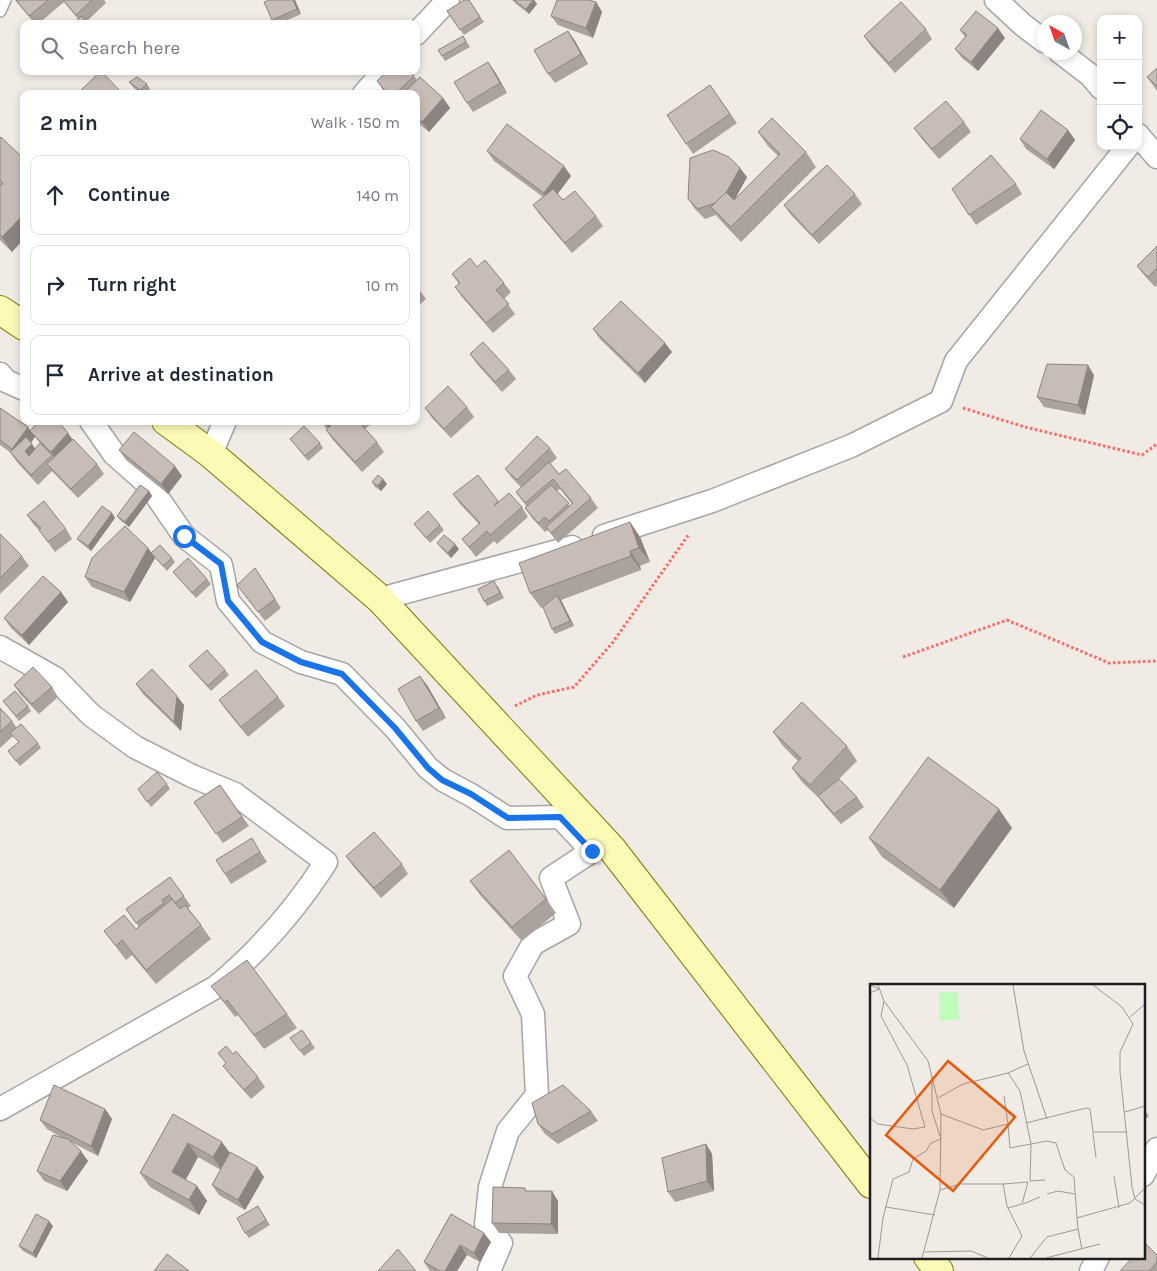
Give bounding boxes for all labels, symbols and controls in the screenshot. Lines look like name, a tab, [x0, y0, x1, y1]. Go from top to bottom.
north arrow	[1037, 15, 1082, 60]
map controls	[1097, 15, 1142, 150]
button: +	[1097, 15, 1142, 60]
search box	[20, 20, 420, 75]
icon: search	[38, 34, 66, 62]
text: Search here	[78, 37, 180, 59]
button: −	[1097, 60, 1142, 105]
button: locate	[1097, 105, 1142, 150]
text: 2 min	[40, 111, 98, 135]
text: Walk · 150 m	[311, 113, 400, 132]
icon: ahead	[41, 181, 69, 209]
text: Continue	[88, 184, 170, 206]
text: 140 m	[357, 186, 399, 205]
icon: right	[41, 271, 69, 299]
text: Turn right	[88, 274, 177, 296]
text: 10 m	[365, 276, 399, 295]
icon: arrive	[41, 361, 69, 389]
text: Arrive at destination	[88, 364, 274, 386]
route start	[173, 525, 196, 548]
route end	[581, 840, 604, 863]
inset map	[870, 984, 1144, 1258]

